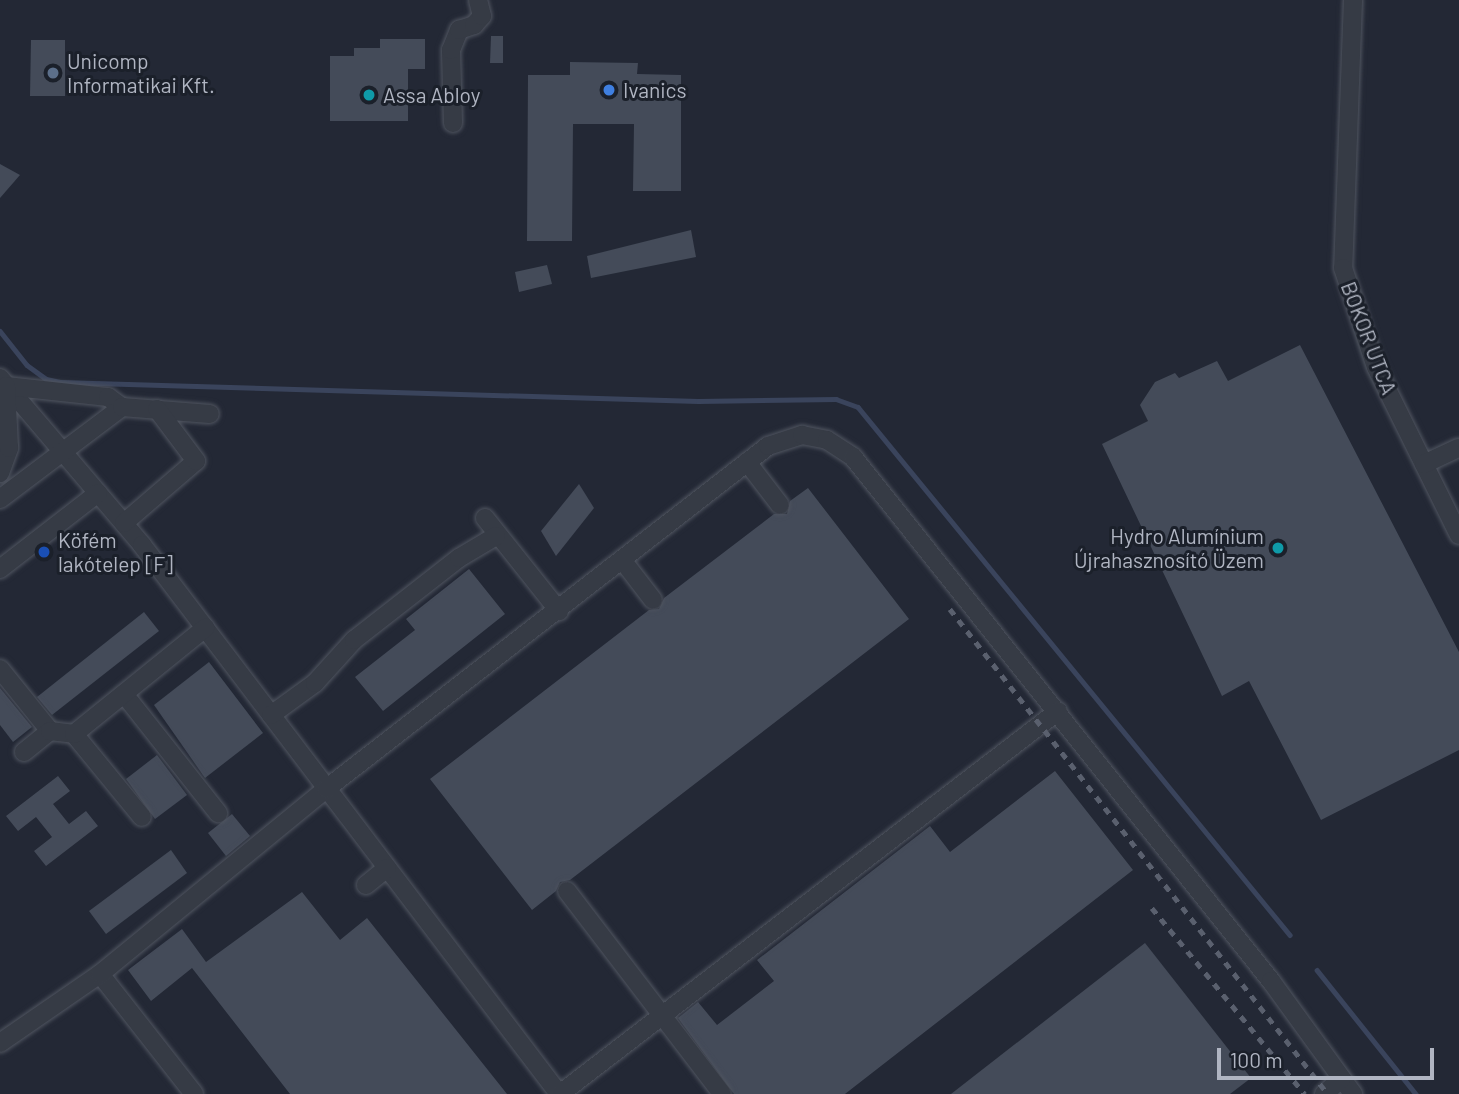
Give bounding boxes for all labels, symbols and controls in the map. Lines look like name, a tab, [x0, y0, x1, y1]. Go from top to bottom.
place label: Unicomp Informatikai Kft.	[67, 48, 215, 98]
marker: Unicomp Informatikai Kft.	[45, 65, 61, 81]
place label: Ivanics	[623, 77, 687, 103]
place label: Assa Abloy	[383, 82, 480, 108]
marker: Ivanics	[601, 82, 617, 98]
marker: Assa Abloy	[361, 87, 377, 103]
street label: BOKOR UTCA	[1336, 278, 1402, 398]
place label: Hydro Alumínium Újrahasznosító Üzem	[1074, 523, 1264, 573]
place label: Köfém lakótelep [F]	[58, 527, 173, 577]
marker: Hydro Alumínium Újrahasznosító Üzem	[1270, 540, 1286, 556]
marker: Köfém lakótelep [F]	[36, 544, 52, 560]
scale bar	[1221, 1034, 1438, 1078]
text: 100 m	[1230, 1047, 1283, 1072]

